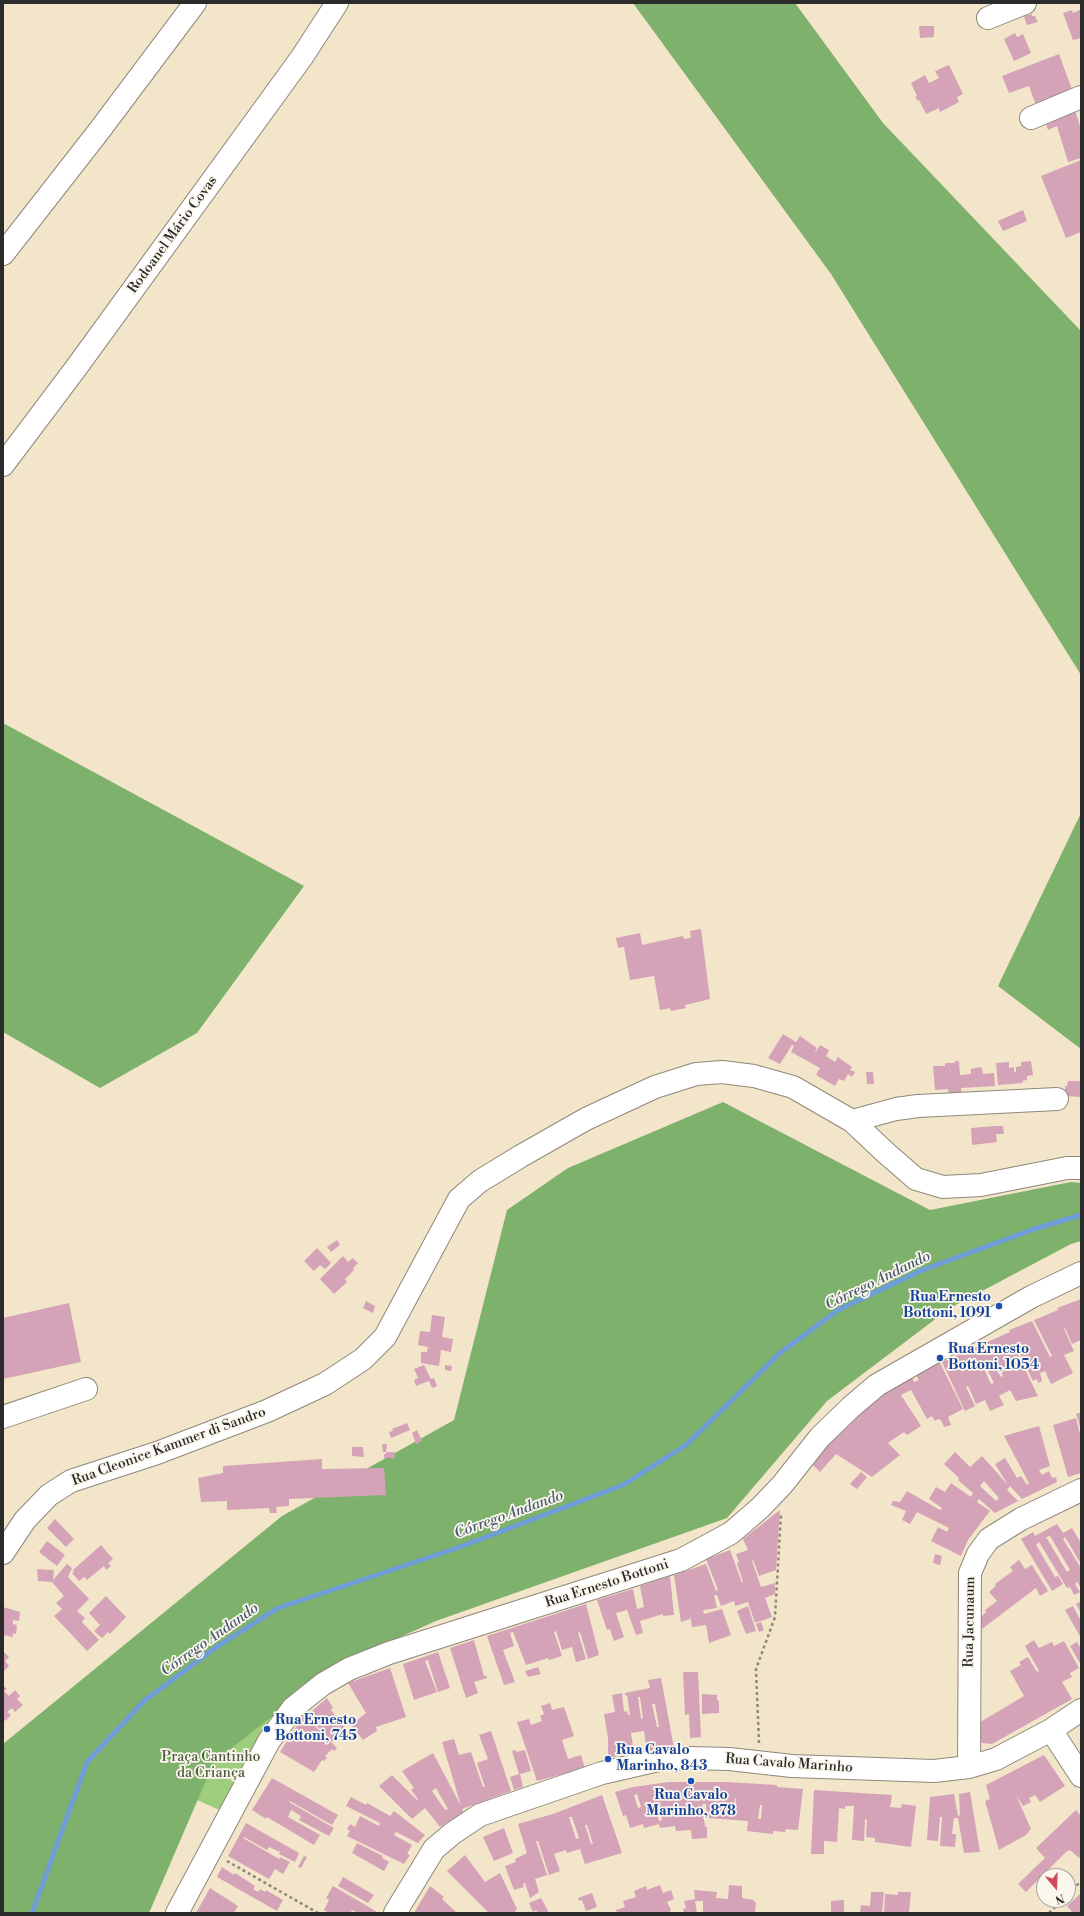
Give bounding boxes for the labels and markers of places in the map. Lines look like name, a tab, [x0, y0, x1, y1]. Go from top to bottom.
place label: Rua Ernesto Bottoni, 1091	[903, 1290, 991, 1322]
marker: Rua Ernesto Bottoni, 1091	[994, 1301, 1004, 1311]
place label: Rua Ernesto Bottoni, 1054	[948, 1342, 1039, 1374]
marker: Rua Ernesto Bottoni, 1054	[935, 1353, 945, 1363]
place label: Rua Ernesto Bottoni, 745	[275, 1713, 357, 1746]
marker: Rua Ernesto Bottoni, 745	[262, 1724, 272, 1734]
place label: Rua Cavalo Marinho, 843	[616, 1743, 707, 1776]
marker: Rua Cavalo Marinho, 843	[603, 1754, 613, 1764]
marker: Rua Cavalo Marinho, 878	[686, 1776, 696, 1786]
place label: Rua Cavalo Marinho, 878	[646, 1788, 736, 1820]

